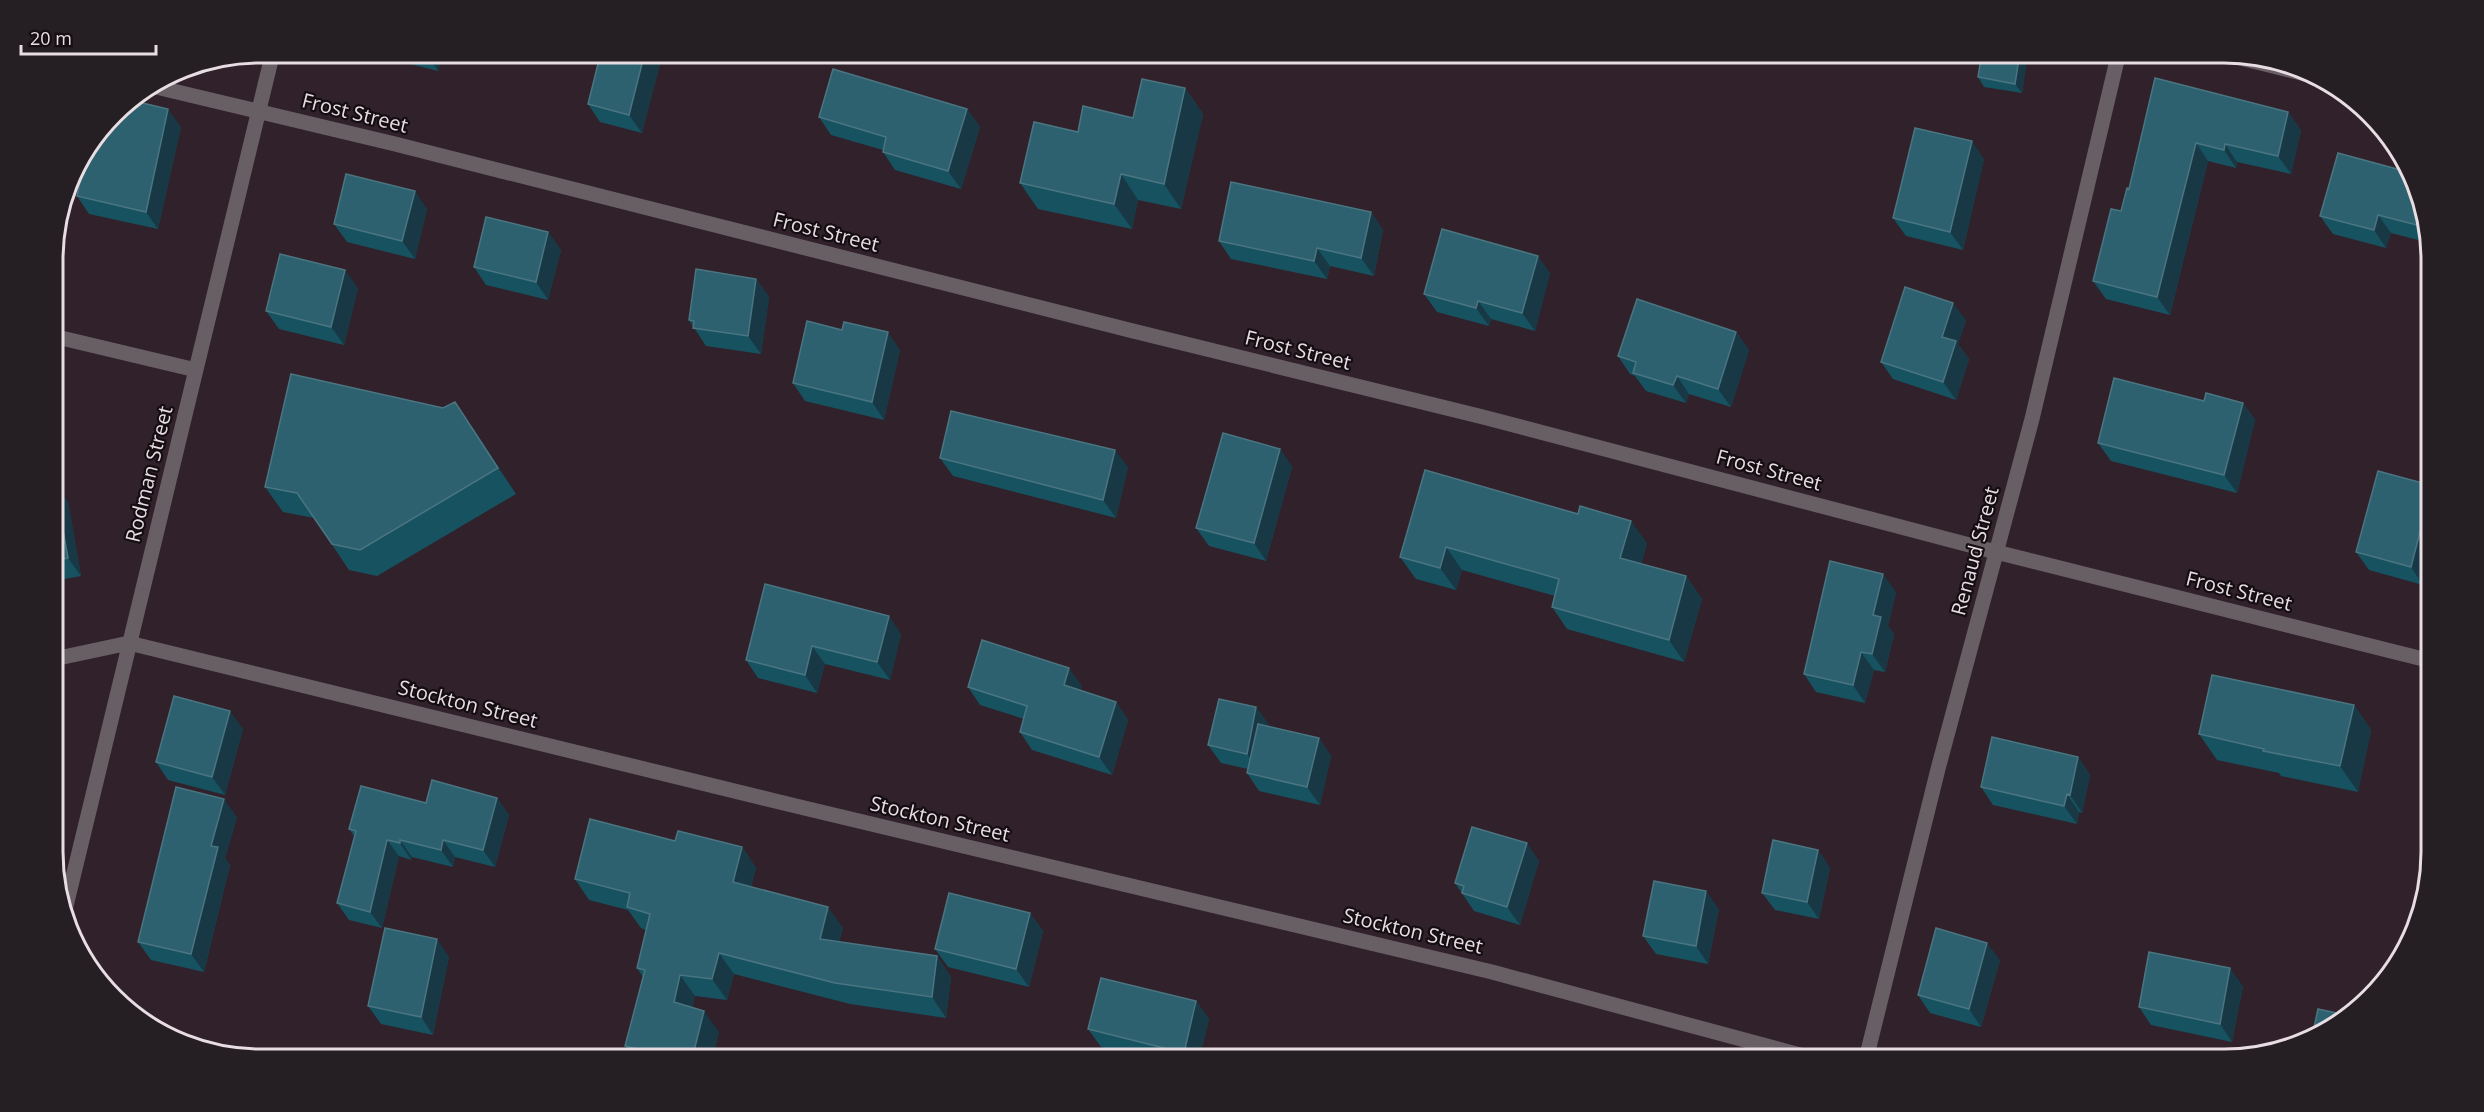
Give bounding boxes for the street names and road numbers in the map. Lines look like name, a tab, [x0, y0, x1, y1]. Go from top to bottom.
street label: Frost Street	[299, 86, 411, 139]
street label: Frost Street	[770, 205, 882, 258]
street label: Frost Street	[1242, 323, 1354, 376]
street label: Rodman Street	[119, 403, 178, 545]
street label: Frost Street	[1713, 442, 1825, 497]
street label: Renaud Street	[1944, 483, 2005, 618]
street label: Frost Street	[2183, 564, 2295, 617]
street label: Stockton Street	[396, 673, 541, 734]
street label: Stockton Street	[868, 789, 1013, 848]
street label: Stockton Street	[1341, 901, 1486, 960]

